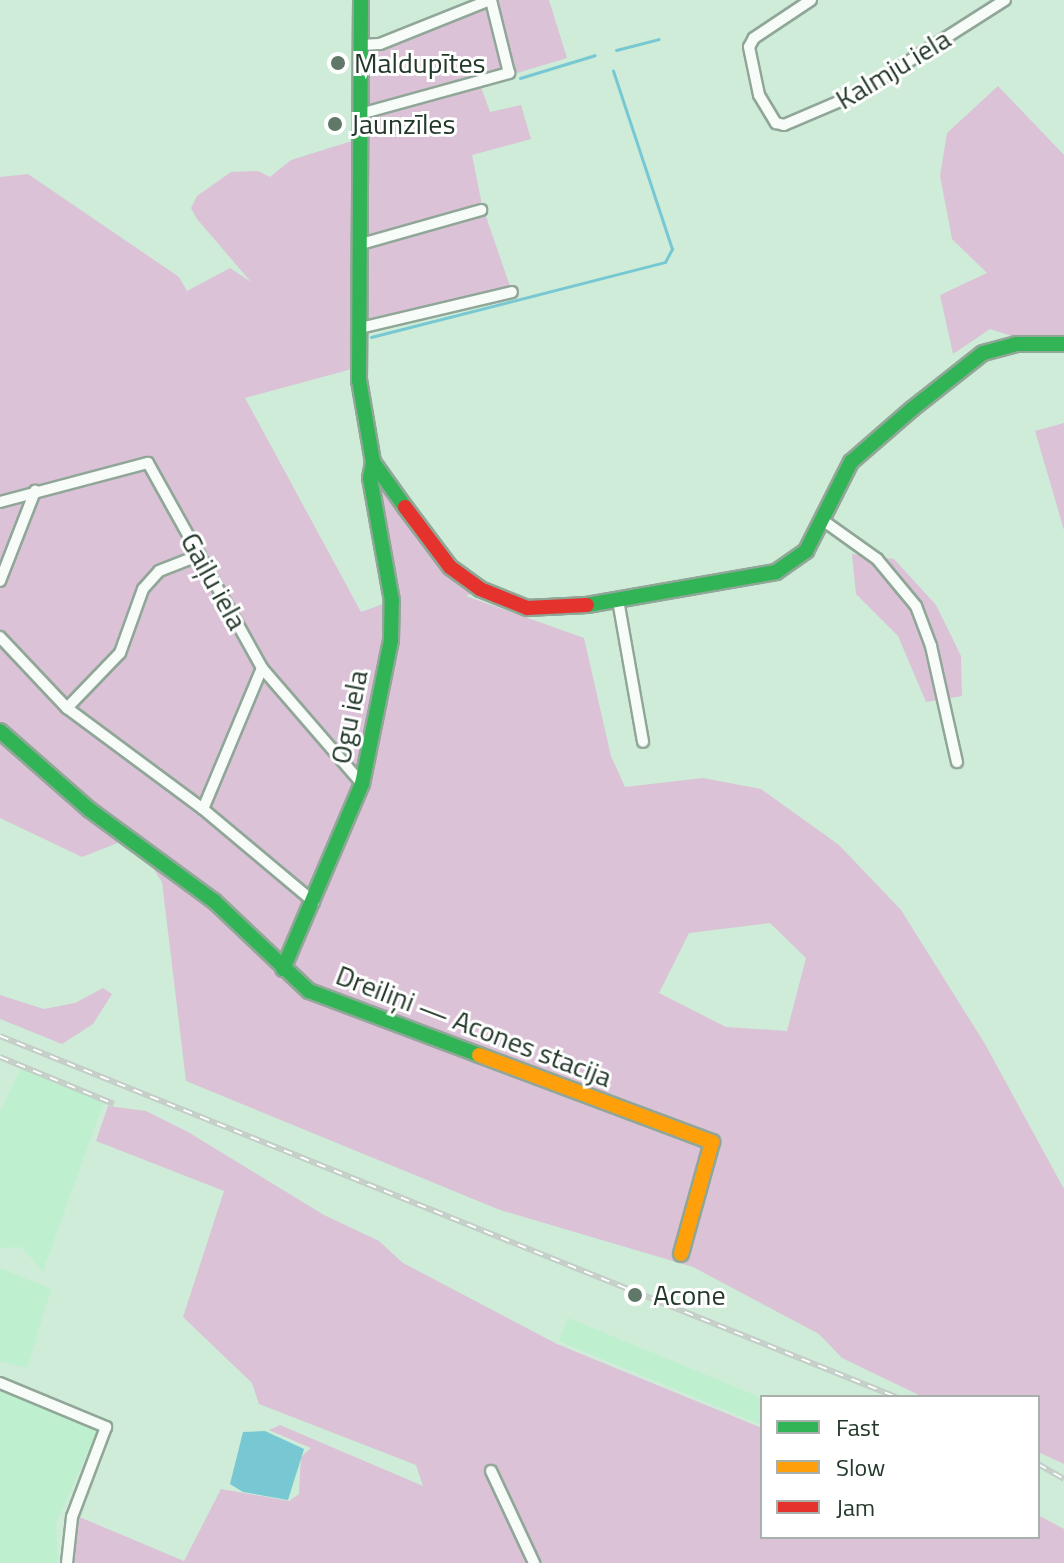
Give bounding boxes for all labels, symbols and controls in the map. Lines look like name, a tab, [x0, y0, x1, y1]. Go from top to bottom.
street label: Kalmju iela	[830, 22, 956, 116]
place label: Maldupītes	[354, 46, 486, 80]
marker: Maldupītes	[329, 54, 347, 72]
place label: Jaunzīles	[351, 107, 456, 141]
marker: Jaunzīles	[326, 115, 344, 133]
street label: Gaiļu iela	[174, 527, 254, 635]
street label: Ogu iela	[323, 667, 375, 767]
street label: Dreiliņi — Acones stacija	[331, 958, 617, 1094]
place label: Acone	[653, 1278, 726, 1312]
marker: Acone	[624, 1284, 646, 1306]
legend	[760, 1395, 1040, 1539]
text: Fast	[836, 1409, 879, 1445]
text: Slow	[836, 1449, 885, 1485]
text: Jam	[836, 1489, 875, 1525]

